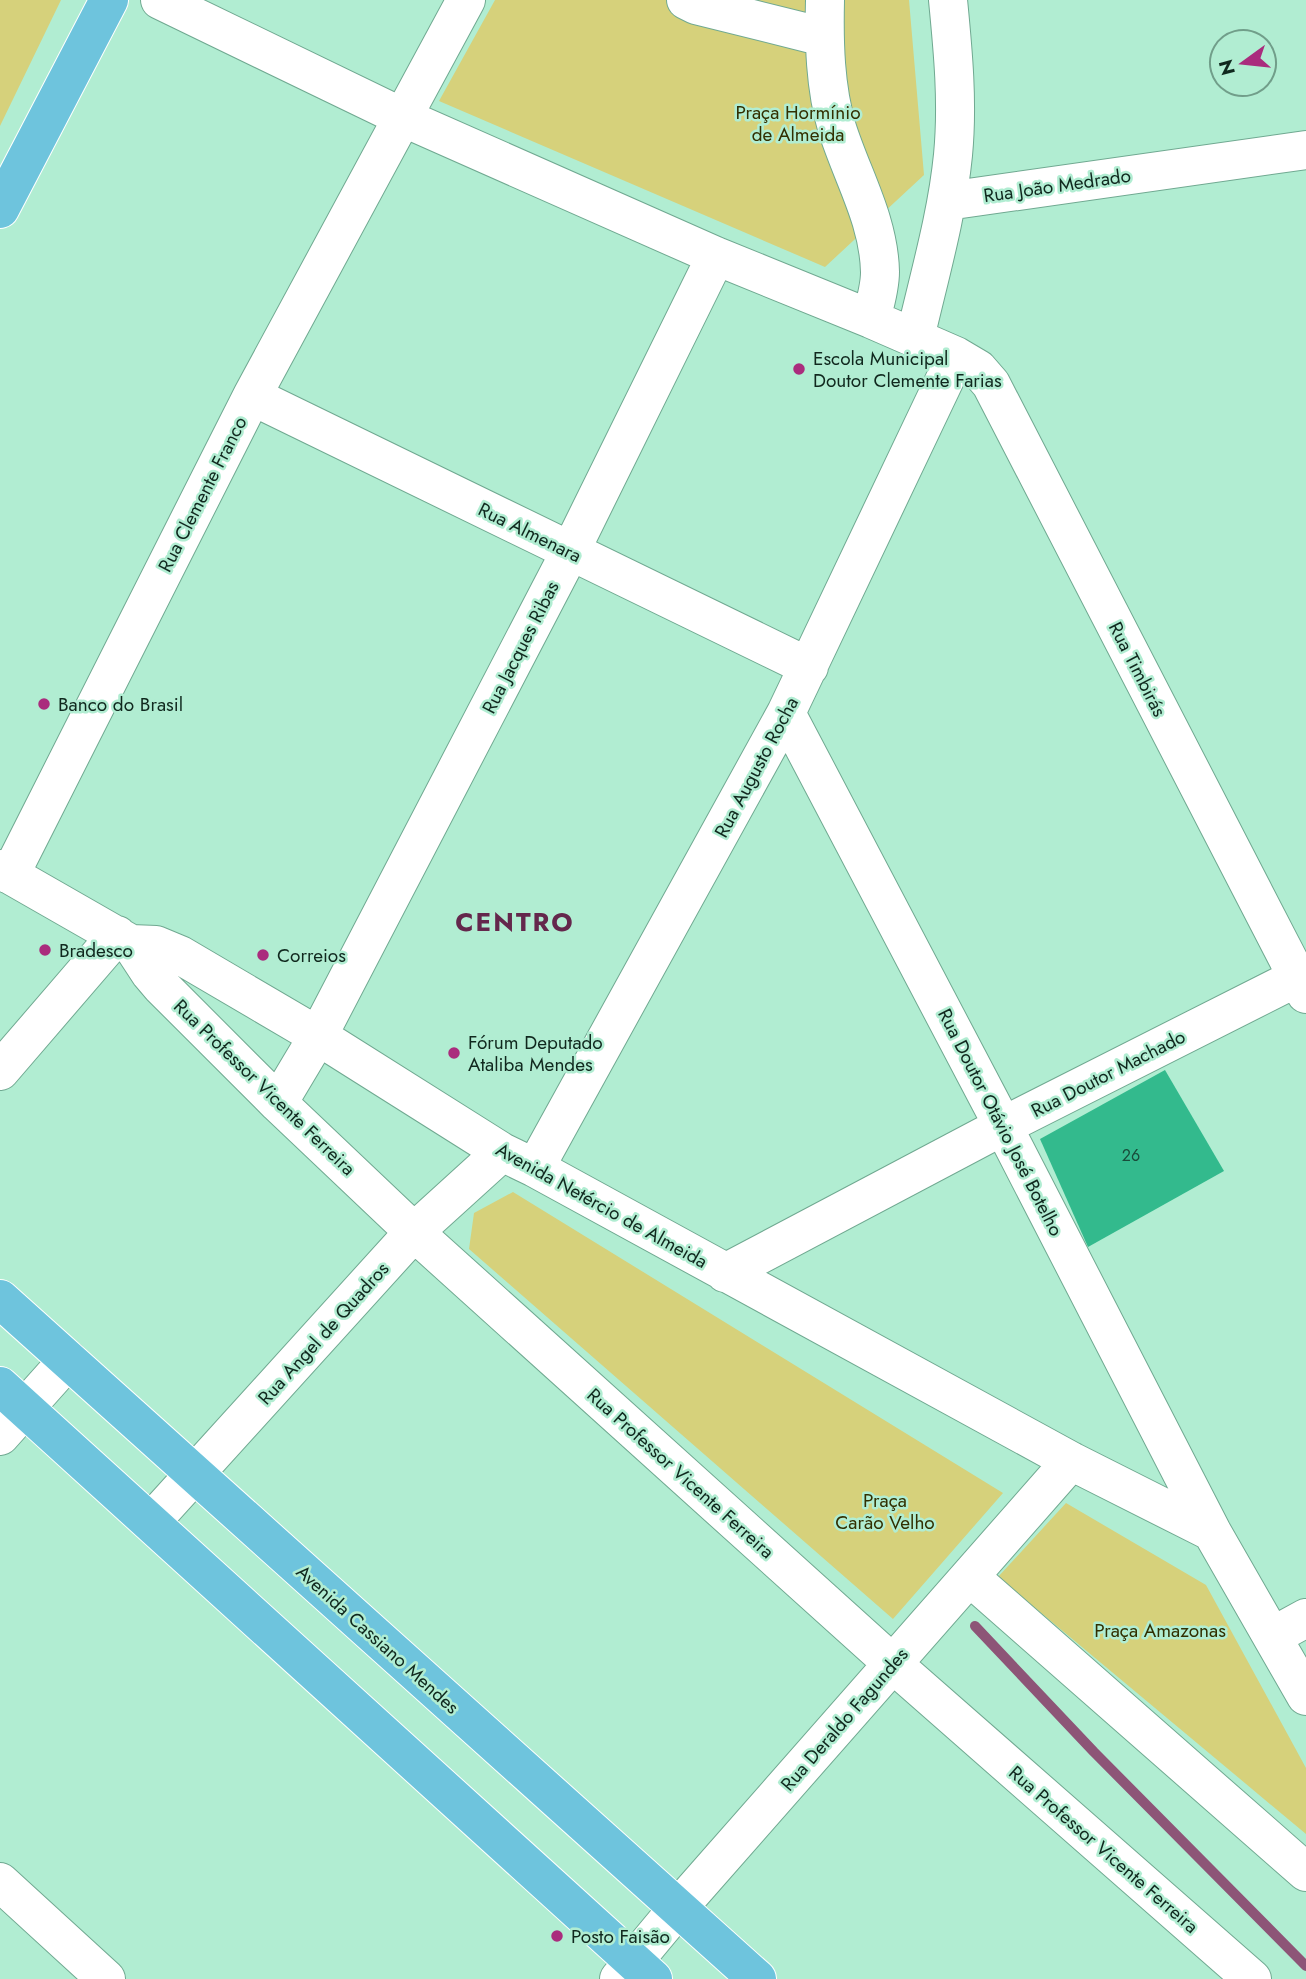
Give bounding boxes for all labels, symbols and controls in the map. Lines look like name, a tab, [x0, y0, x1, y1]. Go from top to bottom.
north arrow	[1208, 28, 1278, 98]
text: N	[1212, 56, 1242, 78]
park label: Praça Hormínio de Almeida	[735, 99, 861, 148]
street label: Rua João Medrado	[982, 162, 1132, 209]
place label: Escola Municipal Doutor Clemente Farias	[813, 345, 1002, 394]
marker: Escola Municipal Doutor Clemente Farias	[791, 361, 807, 377]
street label: Rua Clemente Franco	[151, 412, 253, 577]
street label: Rua Almenara	[474, 496, 586, 569]
street label: Rua Jacques Ribas	[475, 576, 566, 718]
street label: Rua Timbirás	[1102, 617, 1173, 722]
place label: Banco do Brasil	[58, 691, 183, 718]
street label: Rua Augusto Rocha	[708, 692, 805, 842]
marker: Banco do Brasil	[36, 696, 52, 712]
district label: CENTRO	[455, 903, 575, 941]
place label: Bradesco	[59, 937, 133, 964]
marker: Bradesco	[37, 942, 53, 958]
place label: Correios	[277, 942, 346, 969]
marker: Correios	[255, 947, 271, 963]
street label: Rua Professor Vicente Ferreira	[168, 993, 362, 1182]
street label: Rua Doutor Otávio José Botelho	[931, 1004, 1070, 1241]
street label: Rua Doutor Machado	[1026, 1023, 1190, 1124]
place label: Fórum Deputado Ataliba Mendes	[468, 1029, 603, 1078]
marker: Fórum Deputado Ataliba Mendes	[446, 1045, 462, 1061]
street label: Avenida Netércio de Almeida	[491, 1136, 712, 1275]
house number: 26	[1122, 1144, 1140, 1167]
street label: Rua Angel de Quadros	[252, 1256, 395, 1411]
street label: Rua Professor Vicente Ferreira	[581, 1382, 780, 1565]
park label: Praça Carão Velho	[835, 1487, 935, 1536]
street label: Avenida Cassiano Mendes	[290, 1559, 465, 1720]
park label: Praça Amazonas	[1094, 1617, 1226, 1644]
street label: Rua Deraldo Fagundes	[774, 1641, 915, 1797]
street label: Rua Professor Vicente Ferreira	[1003, 1759, 1204, 1939]
place label: Posto Faisão	[571, 1923, 670, 1950]
marker: Posto Faisão	[549, 1928, 565, 1944]

